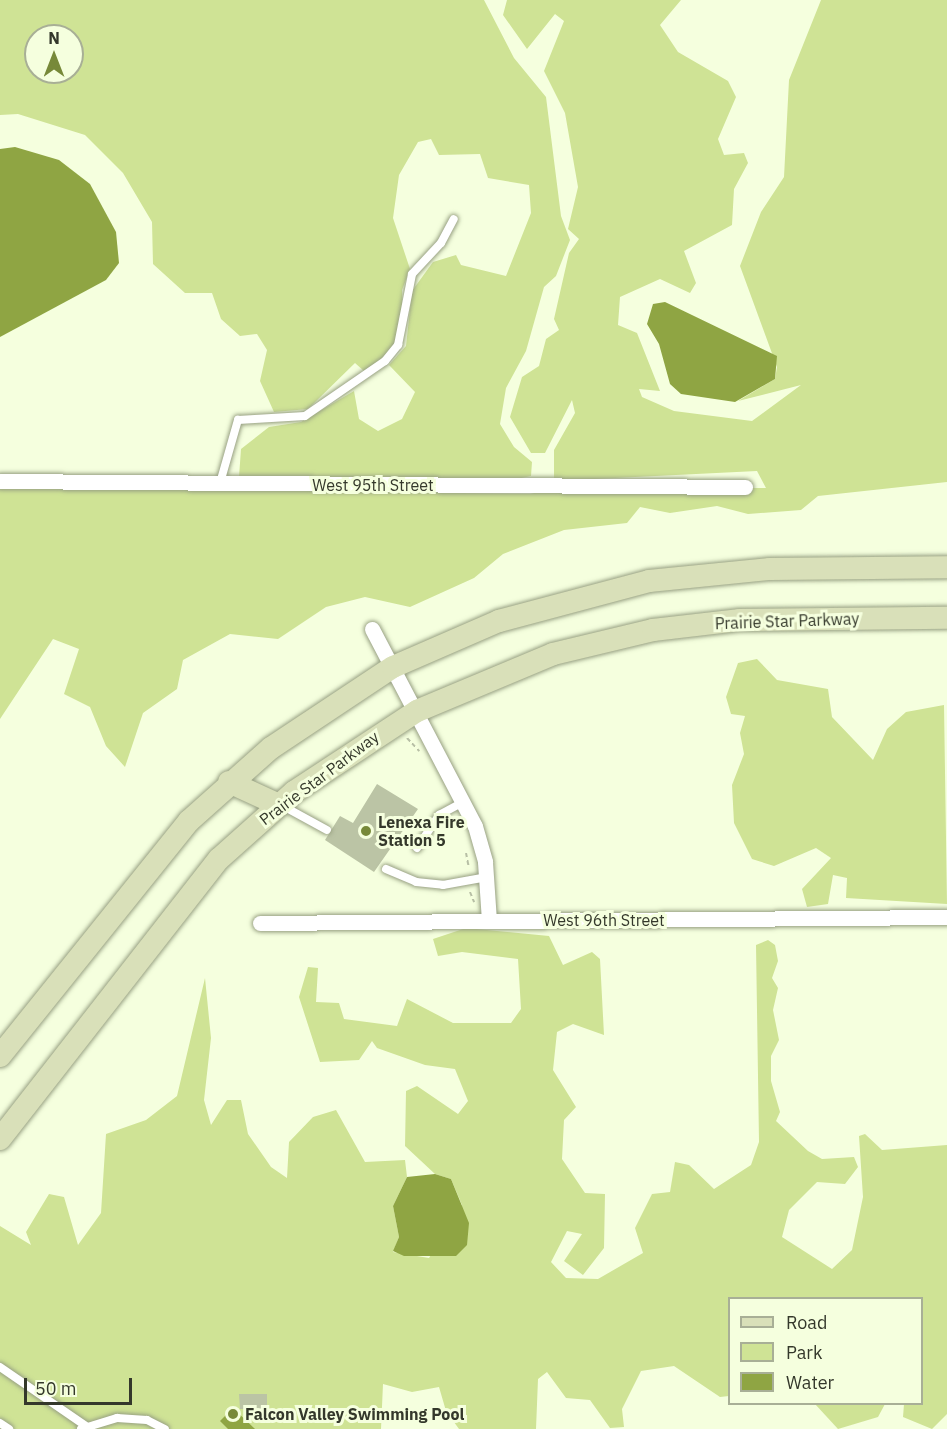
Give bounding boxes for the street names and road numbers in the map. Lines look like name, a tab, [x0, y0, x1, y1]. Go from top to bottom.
street label: West 95th Street	[312, 475, 434, 495]
street label: Prairie Star Parkway	[715, 609, 859, 633]
street label: Prairie Star Parkway	[256, 727, 382, 829]
street label: West 96th Street	[543, 910, 665, 930]

